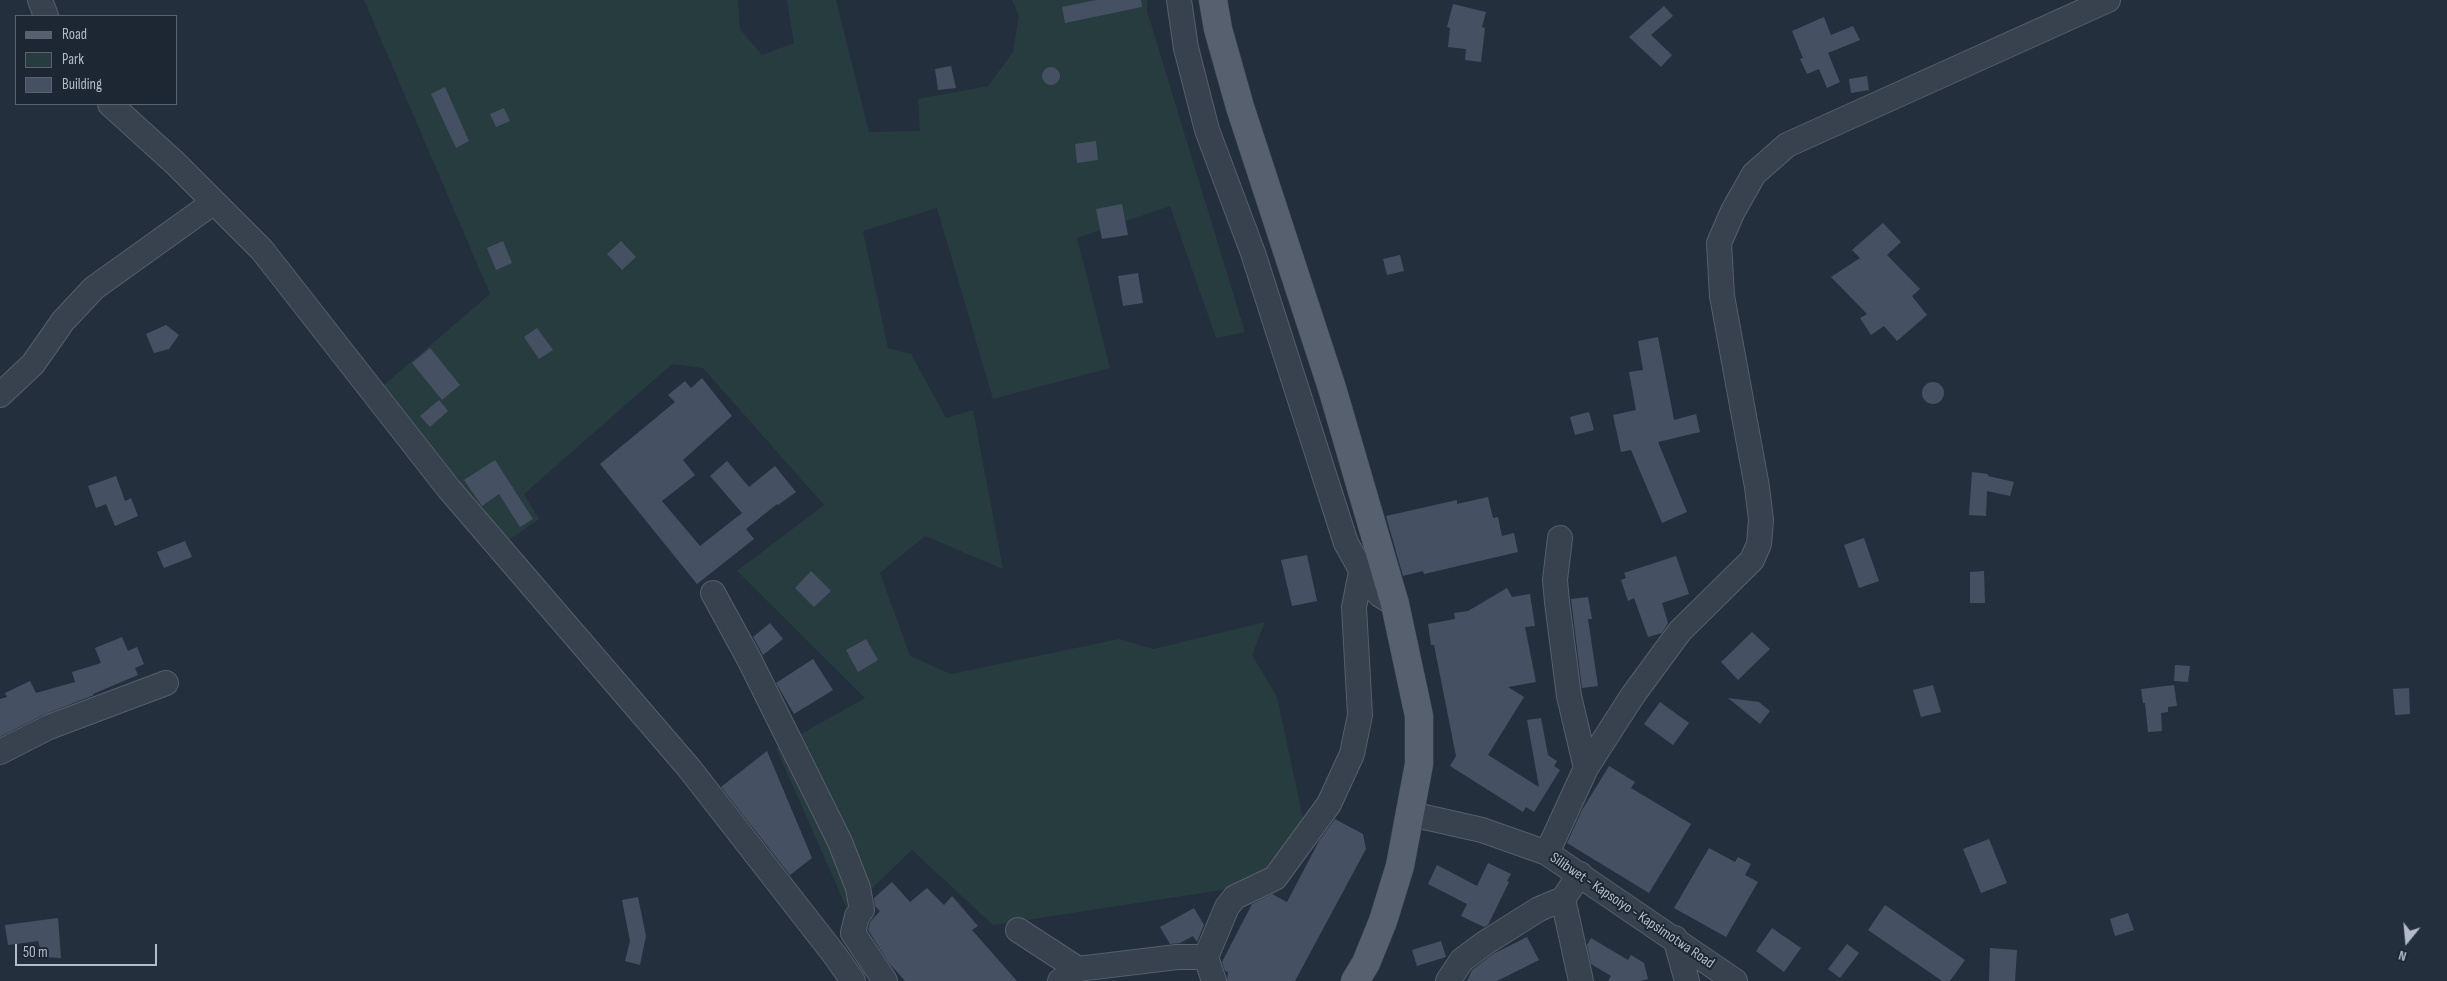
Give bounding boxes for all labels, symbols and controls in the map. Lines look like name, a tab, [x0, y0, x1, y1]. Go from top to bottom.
legend	[15, 15, 178, 105]
text: Road	[62, 25, 87, 44]
text: Park	[62, 50, 84, 69]
text: Building	[62, 75, 102, 94]
street label: Silibwet - Kapsoiyo - Kapsimotwa Road	[1546, 849, 1718, 973]
north arrow	[2382, 916, 2432, 966]
scale bar	[18, 934, 160, 966]
text: 50 m	[23, 943, 48, 962]
text: N	[2396, 947, 2409, 965]

